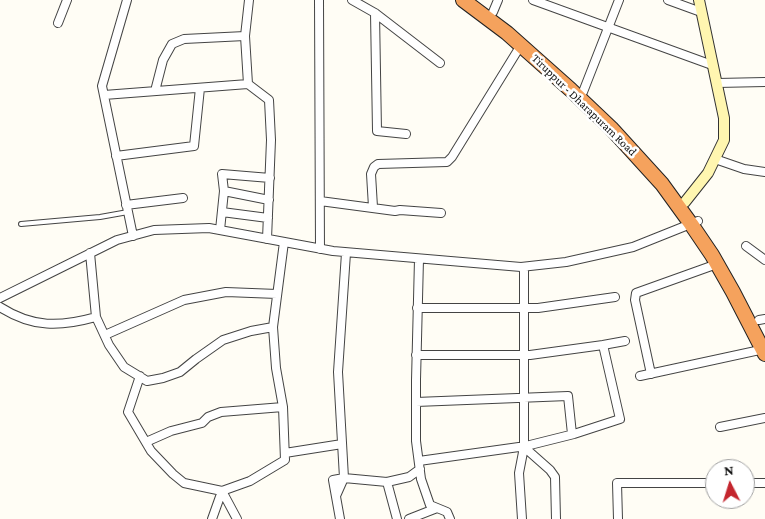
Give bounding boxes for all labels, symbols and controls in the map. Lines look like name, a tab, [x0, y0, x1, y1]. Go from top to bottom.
street label: Tiruppur - Dharapuram Road	[528, 51, 640, 159]
north arrow	[705, 459, 755, 509]
text: N	[723, 462, 734, 478]

